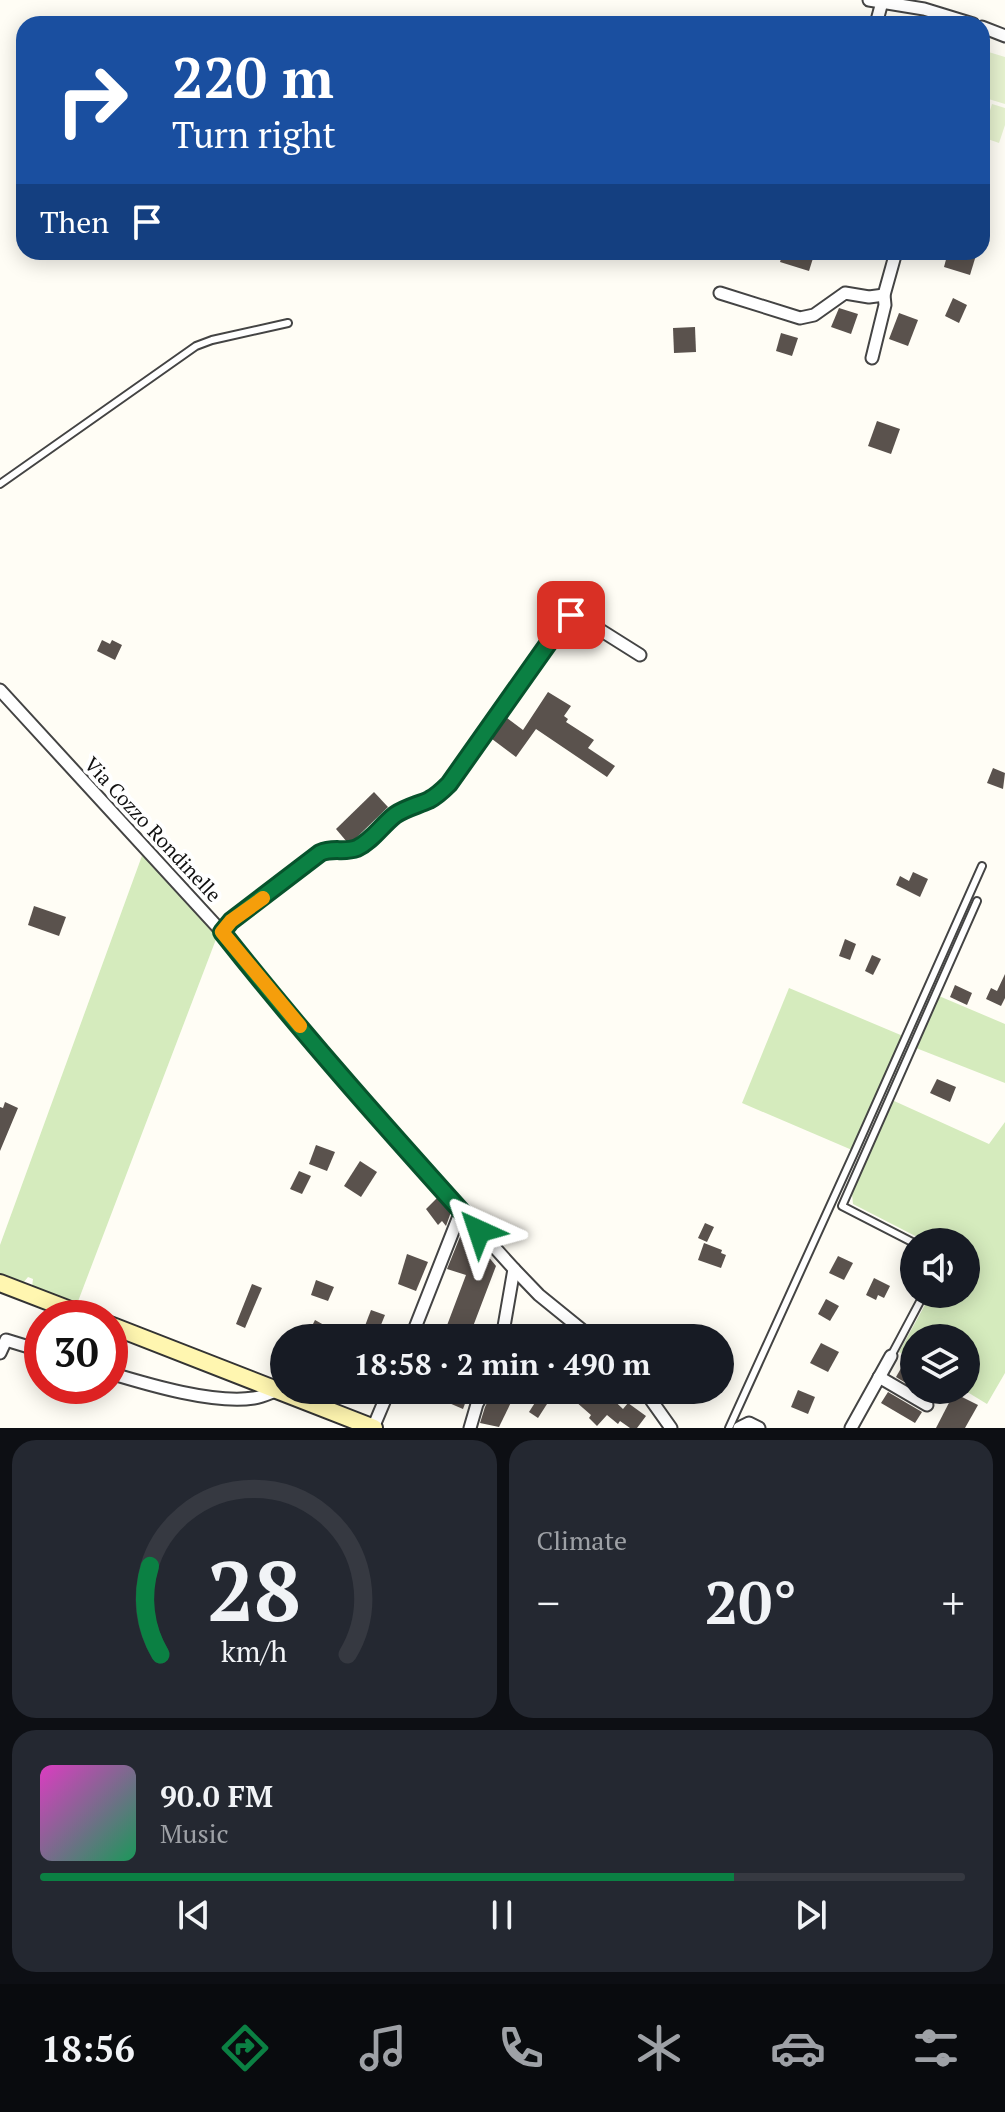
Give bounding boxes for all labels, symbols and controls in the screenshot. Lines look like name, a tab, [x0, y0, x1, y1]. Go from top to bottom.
text: 220 m	[172, 40, 334, 114]
icon: right	[40, 48, 144, 152]
text: Turn right	[172, 111, 336, 158]
icon: arrive	[125, 200, 169, 244]
text: Then	[40, 202, 109, 242]
pin	[537, 581, 605, 649]
icon: arrive	[549, 593, 593, 637]
street label: Via Cozzo Rondinelle	[79, 751, 227, 907]
position arrow	[437, 1189, 521, 1273]
map controls	[900, 1228, 980, 1404]
button: sound	[900, 1228, 980, 1308]
speed limit sign: 30	[24, 1300, 128, 1404]
button: layers	[900, 1324, 980, 1404]
text: 18:58 · 2 min · 490 m	[354, 1344, 650, 1384]
text: Climate	[537, 1523, 627, 1557]
text: 28	[207, 1535, 301, 1645]
text: 20°	[704, 1562, 797, 1641]
text: −	[537, 1573, 560, 1632]
text: +	[942, 1573, 965, 1632]
text: km/h	[221, 1632, 287, 1670]
text: 90.0 FM	[160, 1776, 273, 1816]
text: Music	[160, 1816, 229, 1850]
icon: previous	[172, 1893, 216, 1937]
icon: pause	[480, 1893, 524, 1937]
icon: next	[789, 1893, 833, 1937]
icon: directions	[217, 2020, 273, 2076]
icon: music	[355, 2020, 411, 2076]
icon: phone	[493, 2020, 549, 2076]
icon: climate	[631, 2020, 687, 2076]
icon: car	[770, 2020, 826, 2076]
icon: filters	[908, 2020, 964, 2076]
text: 18:56	[41, 2025, 135, 2072]

